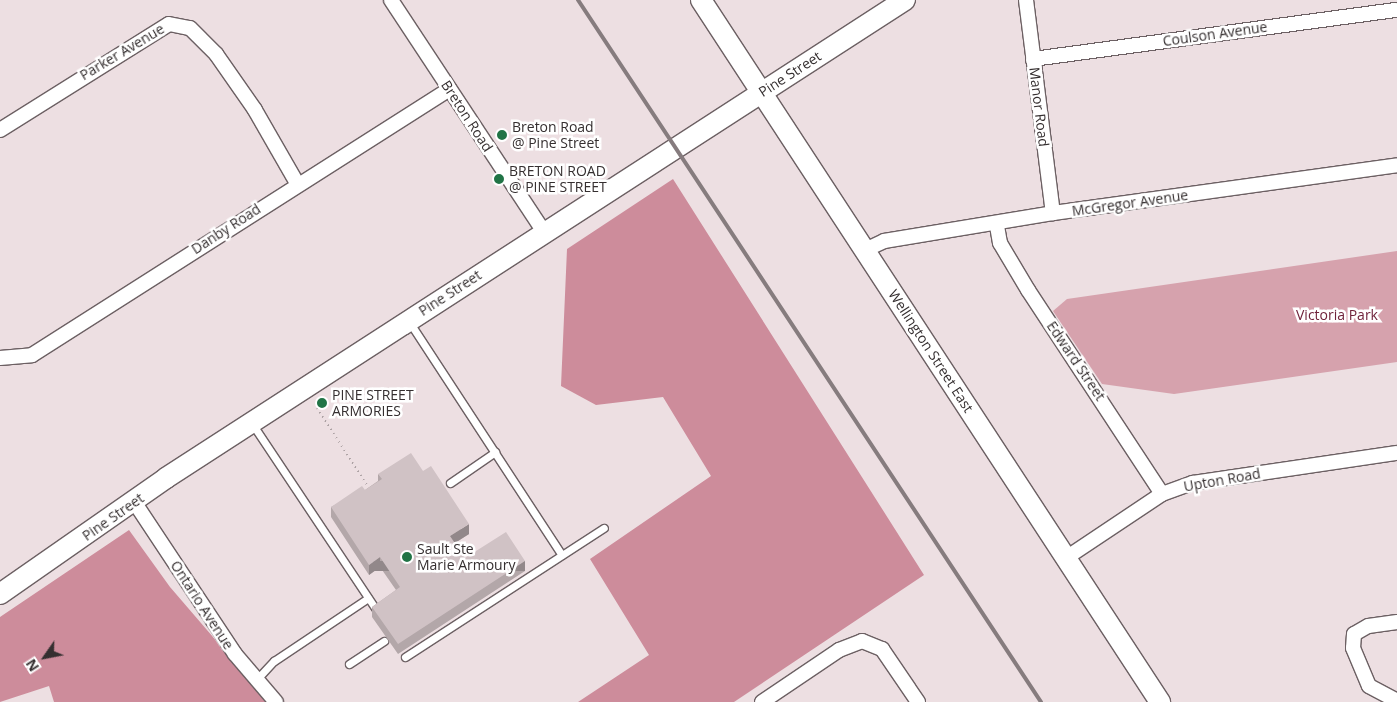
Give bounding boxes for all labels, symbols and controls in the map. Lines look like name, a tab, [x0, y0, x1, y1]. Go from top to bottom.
street label: Coulson Avenue	[1162, 18, 1268, 50]
street label: Parker Avenue	[77, 20, 167, 84]
street label: Pine Street	[756, 48, 824, 100]
street label: Manor Road	[1026, 66, 1052, 148]
street label: Breton Road	[438, 77, 496, 155]
place label: Breton Road @ Pine Street	[512, 119, 599, 152]
marker: Breton Road @ Pine Street	[496, 129, 508, 141]
place label: BRETON ROAD @ PINE STREET	[509, 163, 607, 196]
marker: BRETON ROAD @ PINE STREET	[493, 173, 505, 185]
street label: McGregor Avenue	[1071, 187, 1189, 219]
street label: Danby Road	[188, 200, 264, 258]
street label: Pine Street	[416, 267, 484, 319]
street label: Wellington Street East	[885, 286, 977, 416]
park label: Victoria Park	[1296, 307, 1378, 323]
street label: Edward Street	[1043, 318, 1109, 404]
place label: PINE STREET ARMORIES	[332, 387, 414, 420]
marker: PINE STREET ARMORIES	[316, 397, 328, 409]
street label: Upton Road	[1182, 465, 1262, 495]
street label: Pine Street	[79, 490, 147, 544]
place label: Sault Ste Marie Armoury	[417, 541, 515, 574]
marker: Sault Ste Marie Armoury	[401, 551, 413, 563]
street label: Ontario Avenue	[167, 558, 237, 652]
north arrow	[20, 632, 70, 682]
text: N	[21, 655, 43, 675]

